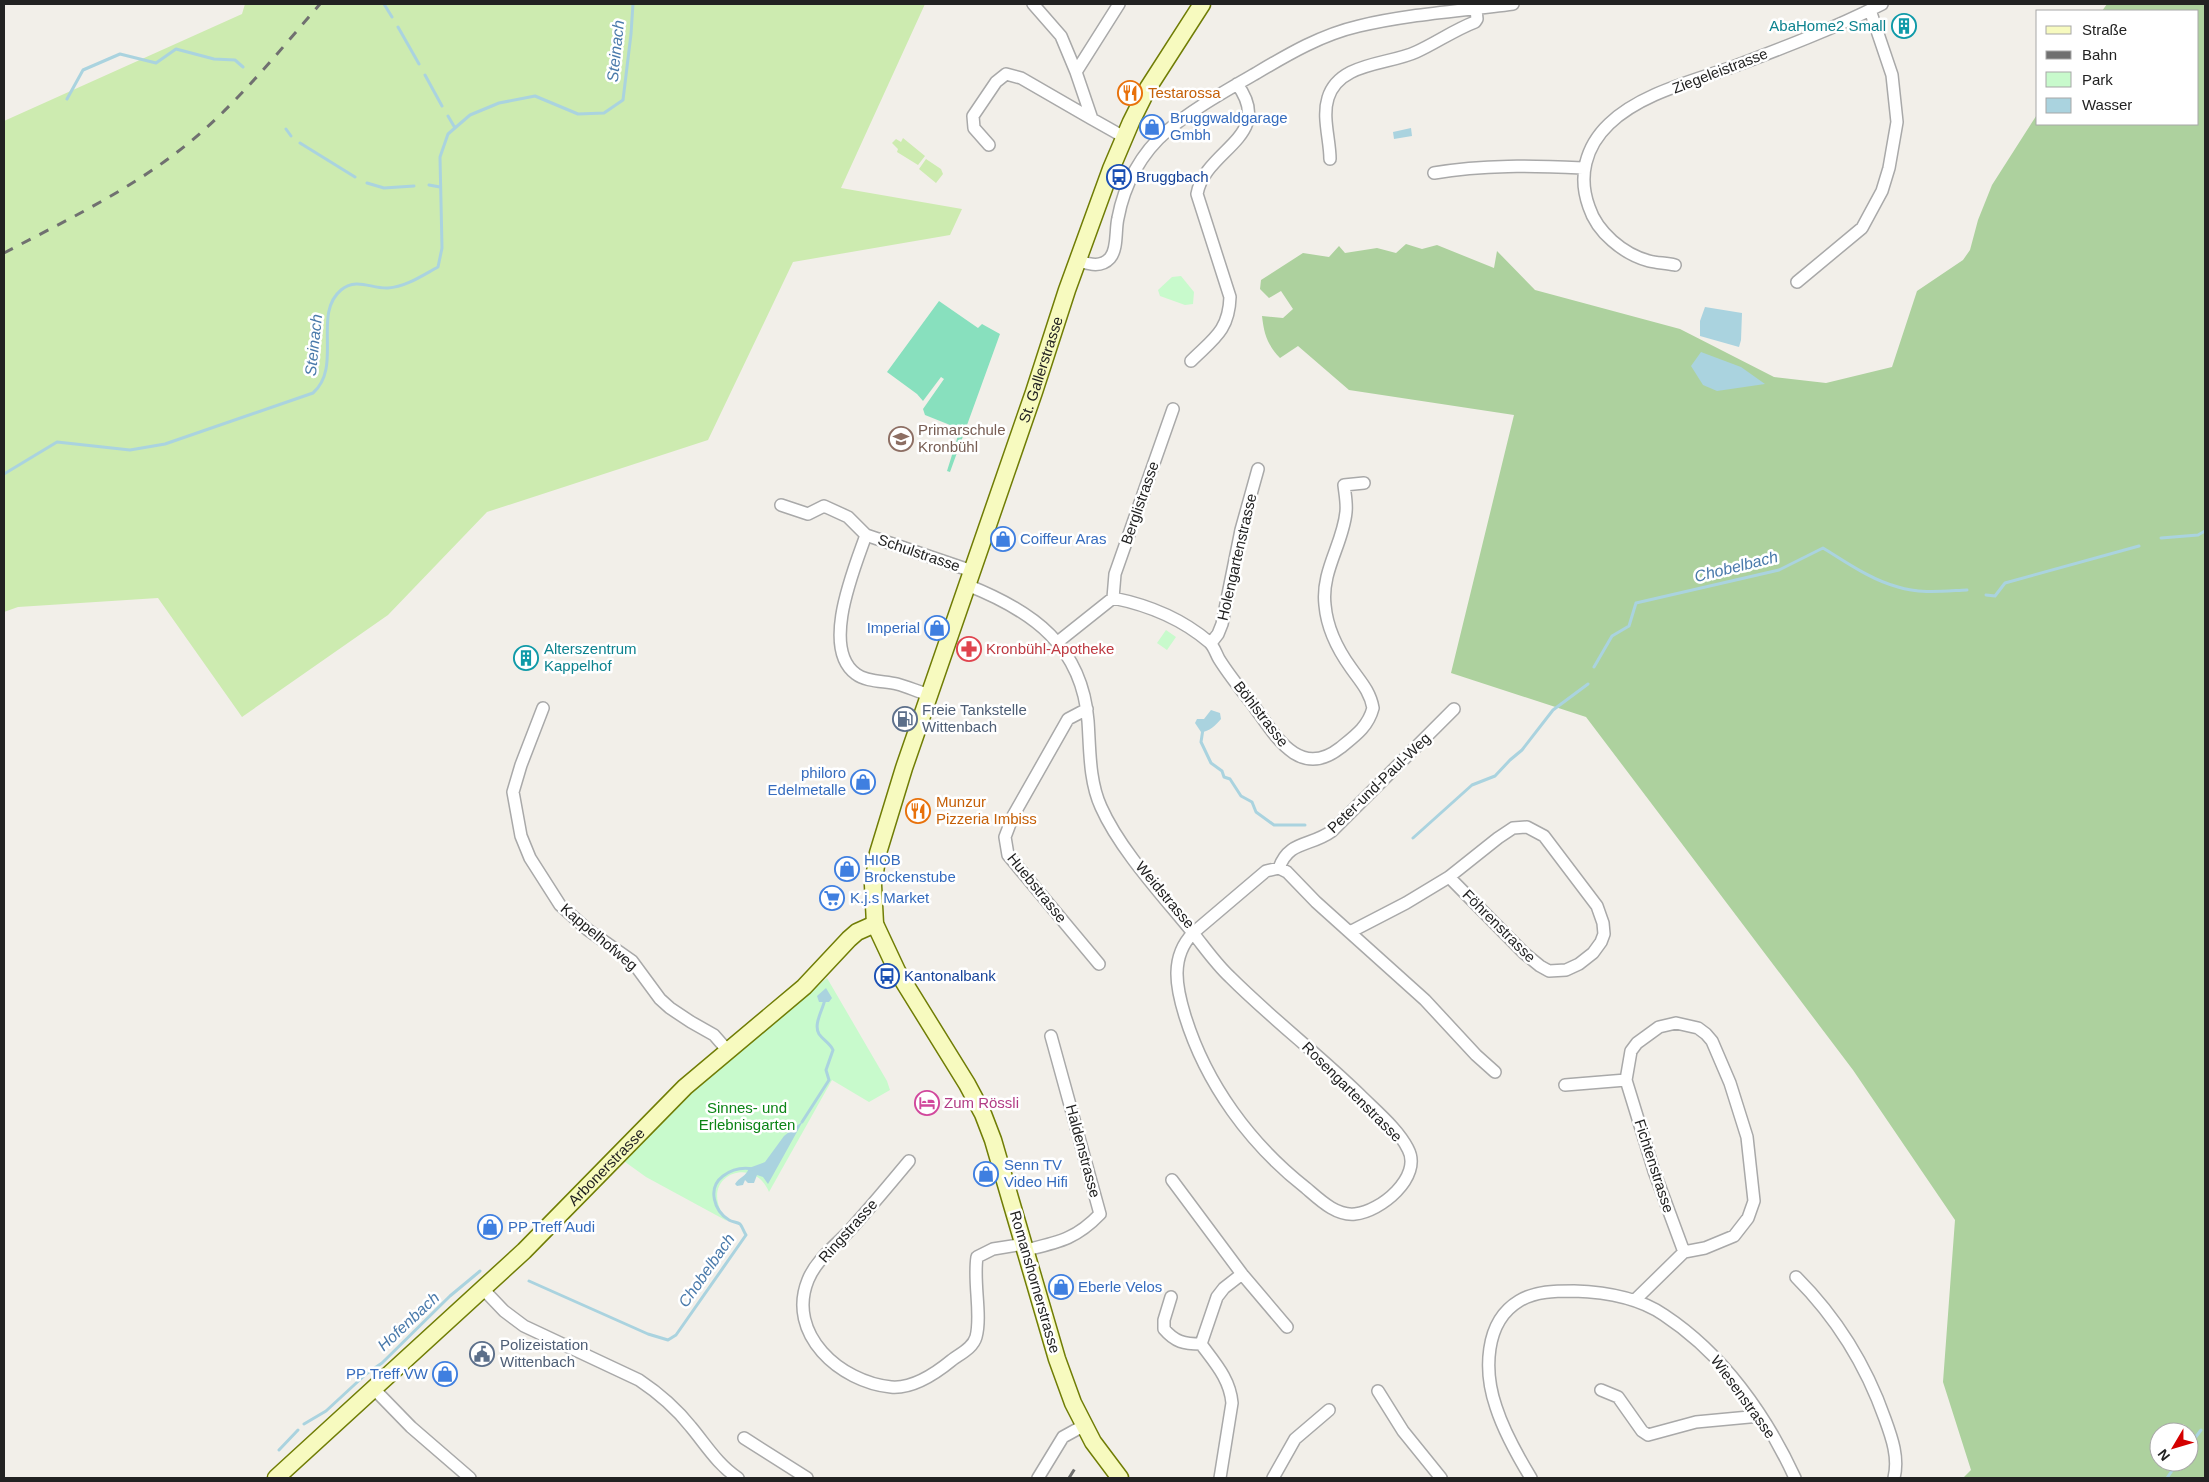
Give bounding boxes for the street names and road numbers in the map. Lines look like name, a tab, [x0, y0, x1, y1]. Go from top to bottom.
street label: Ziegeleistrasse	[1670, 45, 1770, 97]
street label: St. Gallerstrasse	[1015, 314, 1066, 425]
street label: Berglistrasse	[1117, 459, 1162, 547]
street label: Holengartenstrasse	[1214, 492, 1259, 622]
street label: Schulstrasse	[876, 531, 963, 575]
street label: Böhlstrasse	[1231, 678, 1292, 750]
street label: Peter-und-Paul-Weg	[1324, 729, 1434, 836]
street label: Huebstrasse	[1004, 850, 1070, 926]
street label: Weidstrasse	[1132, 858, 1198, 932]
street label: Föhrenstrasse	[1459, 886, 1539, 966]
street label: Kappelhofweg	[557, 900, 641, 974]
street label: Rosengartenstrasse	[1299, 1038, 1406, 1145]
street label: Haldenstrasse	[1063, 1102, 1104, 1199]
street label: Fichtenstrasse	[1631, 1117, 1678, 1215]
street label: Arbonerstrasse	[564, 1124, 648, 1209]
street label: Ringstrasse	[815, 1196, 880, 1266]
street label: Romanshornerstrasse	[1007, 1209, 1064, 1355]
street label: Wiesenstrasse	[1708, 1352, 1779, 1441]

